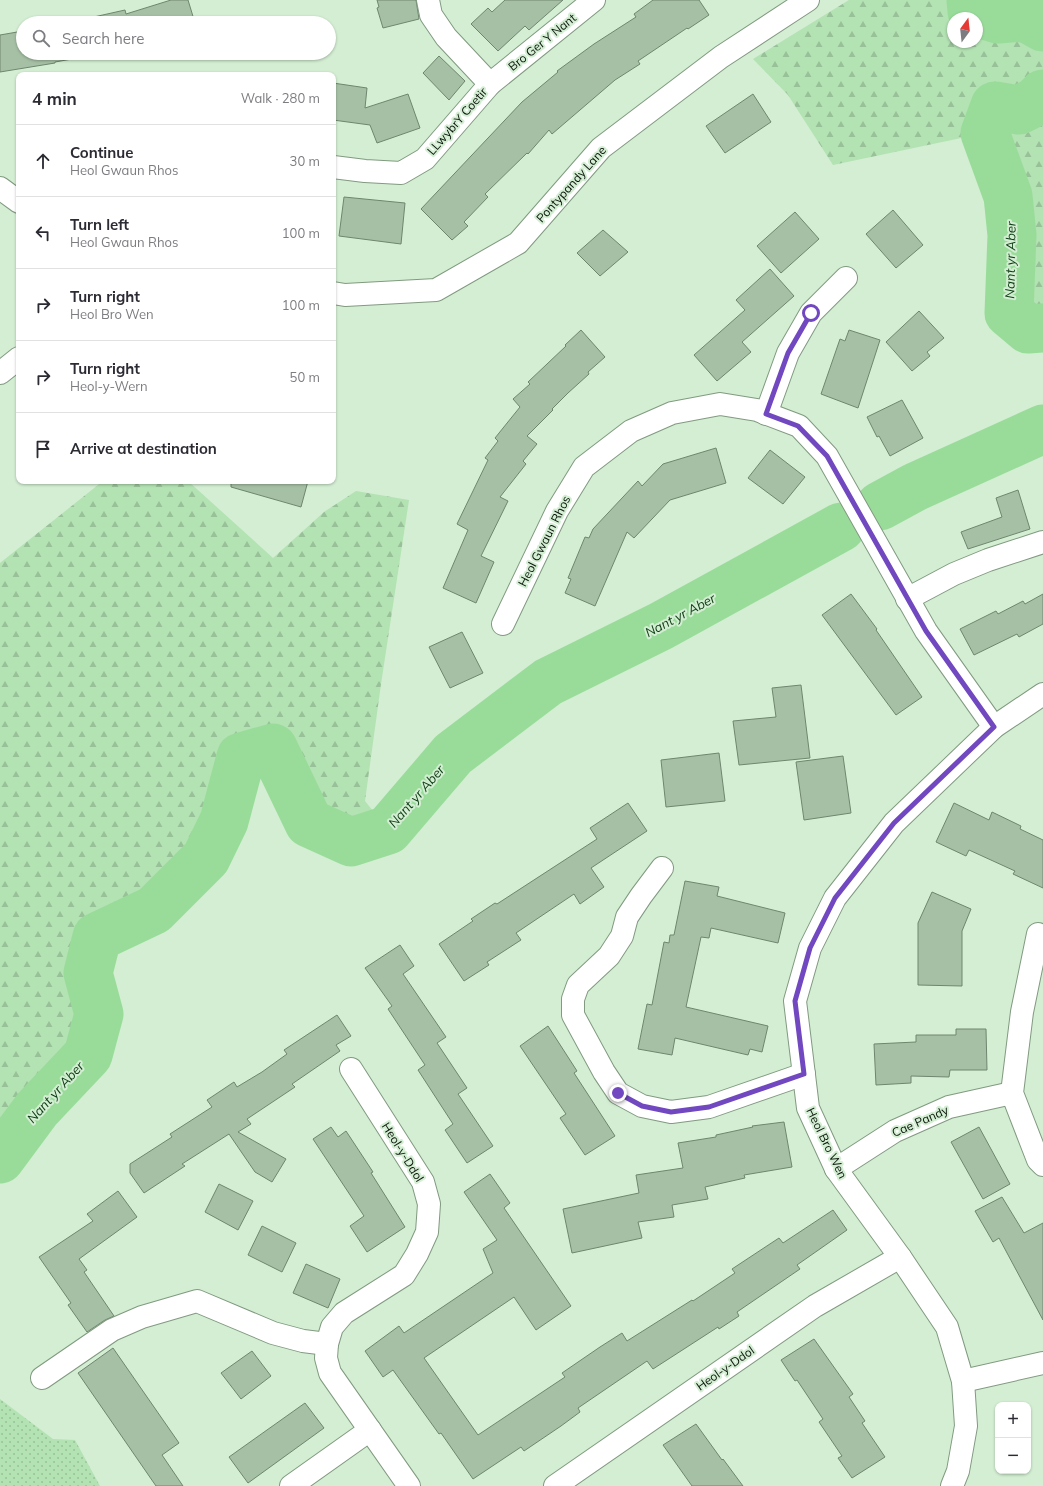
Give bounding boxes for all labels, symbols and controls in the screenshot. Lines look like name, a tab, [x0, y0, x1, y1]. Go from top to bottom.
street label: Bro Ger Y Nant	[505, 10, 579, 74]
north arrow	[947, 12, 983, 48]
search box	[16, 16, 336, 60]
icon: search	[30, 27, 52, 49]
text: Search here	[62, 29, 144, 48]
street label: LLwybrY Coetir	[424, 84, 491, 158]
text: 4 min	[32, 88, 77, 109]
text: Walk · 280 m	[241, 90, 320, 106]
text: Continue	[70, 143, 133, 162]
street label: Pontypandy Lane	[533, 143, 609, 225]
icon: ahead	[32, 150, 54, 172]
text: 30 m	[290, 153, 320, 169]
text: Heol Gwaun Rhos	[70, 162, 178, 178]
text: Turn left	[70, 215, 129, 234]
water label: Nant yr Aber	[1001, 220, 1019, 299]
icon: left	[32, 222, 54, 244]
text: 100 m	[282, 225, 320, 241]
text: Heol Gwaun Rhos	[70, 234, 178, 250]
text: Turn right	[70, 287, 140, 306]
icon: right	[32, 294, 54, 316]
text: 100 m	[282, 297, 320, 313]
route start	[802, 304, 820, 322]
text: Heol Bro Wen	[70, 306, 154, 322]
text: Turn right	[70, 359, 140, 378]
icon: right	[32, 366, 54, 388]
text: 50 m	[290, 369, 320, 385]
text: Heol-y-Wern	[70, 378, 148, 394]
icon: arrive	[32, 438, 54, 460]
text: Arrive at destination	[70, 439, 217, 458]
street label: Heol Gwaun Rhos	[515, 493, 573, 589]
water label: Nant yr Aber	[642, 589, 719, 640]
water label: Nant yr Aber	[385, 761, 448, 830]
water label: Nant yr Aber	[23, 1057, 88, 1126]
route end	[609, 1084, 627, 1102]
street label: Cae Pandy	[889, 1102, 951, 1140]
street label: Heol Bro Wen	[803, 1105, 851, 1181]
street label: Heol-y-Ddol	[379, 1119, 427, 1185]
street label: Heol-y-Ddol	[693, 1342, 757, 1394]
map controls	[995, 1402, 1031, 1474]
button: +	[995, 1402, 1031, 1438]
button: −	[995, 1438, 1031, 1474]

